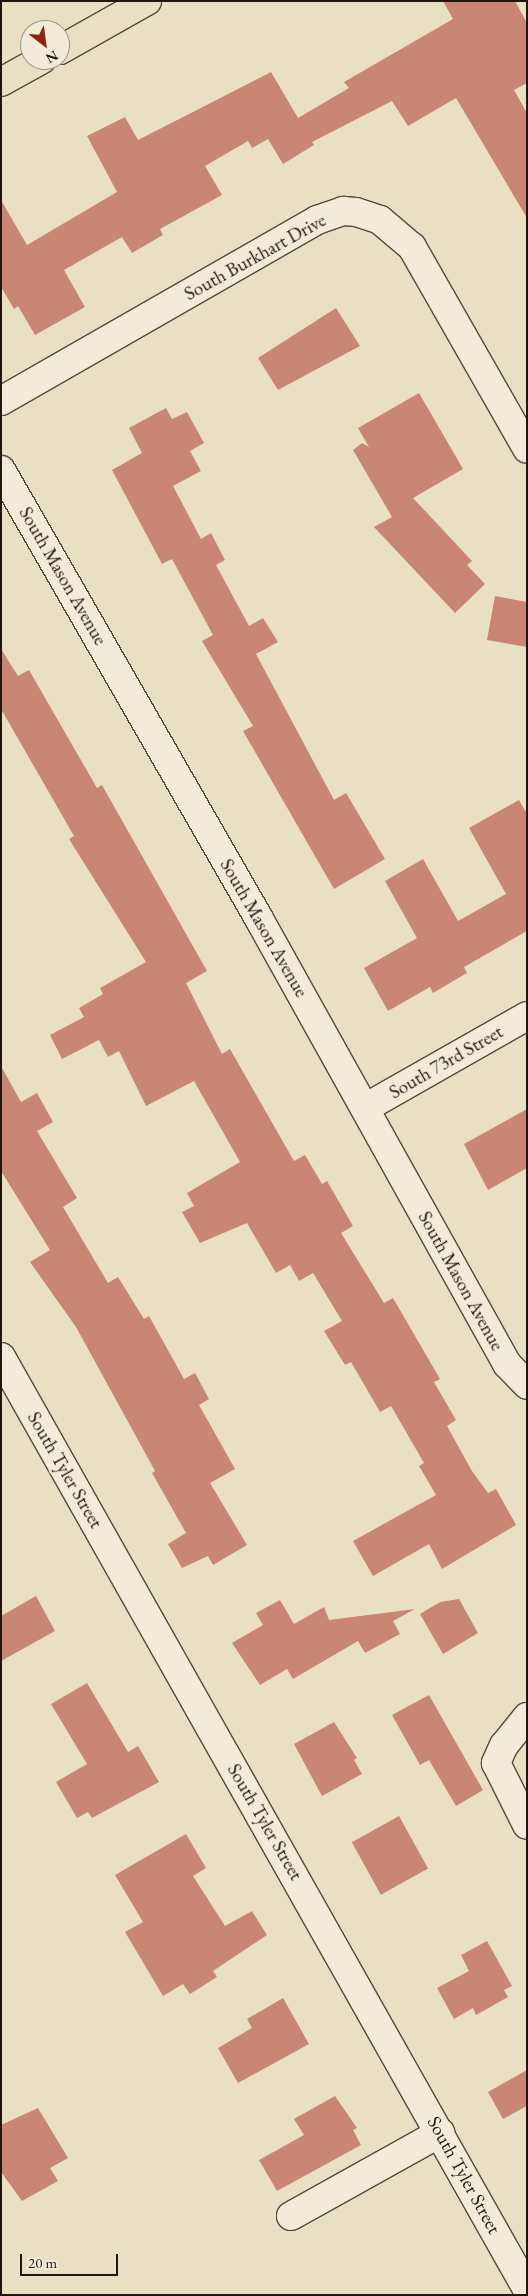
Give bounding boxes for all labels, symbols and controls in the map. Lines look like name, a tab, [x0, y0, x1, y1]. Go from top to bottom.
north arrow	[20, 20, 70, 70]
text: N	[43, 46, 61, 68]
street label: South Burkhart Drive	[180, 209, 330, 305]
street label: South Mason Avenue	[14, 503, 112, 649]
street label: South Mason Avenue	[215, 855, 313, 1001]
street label: South 73rd Street	[385, 1020, 507, 1104]
street label: South Mason Avenue	[413, 1207, 509, 1355]
street label: South Tyler Street	[22, 1408, 108, 1532]
street label: South Tyler Street	[222, 1760, 308, 1884]
street label: South Tyler Street	[422, 2112, 506, 2238]
scale bar	[22, 2244, 120, 2276]
text: 20 m	[28, 2253, 57, 2272]

